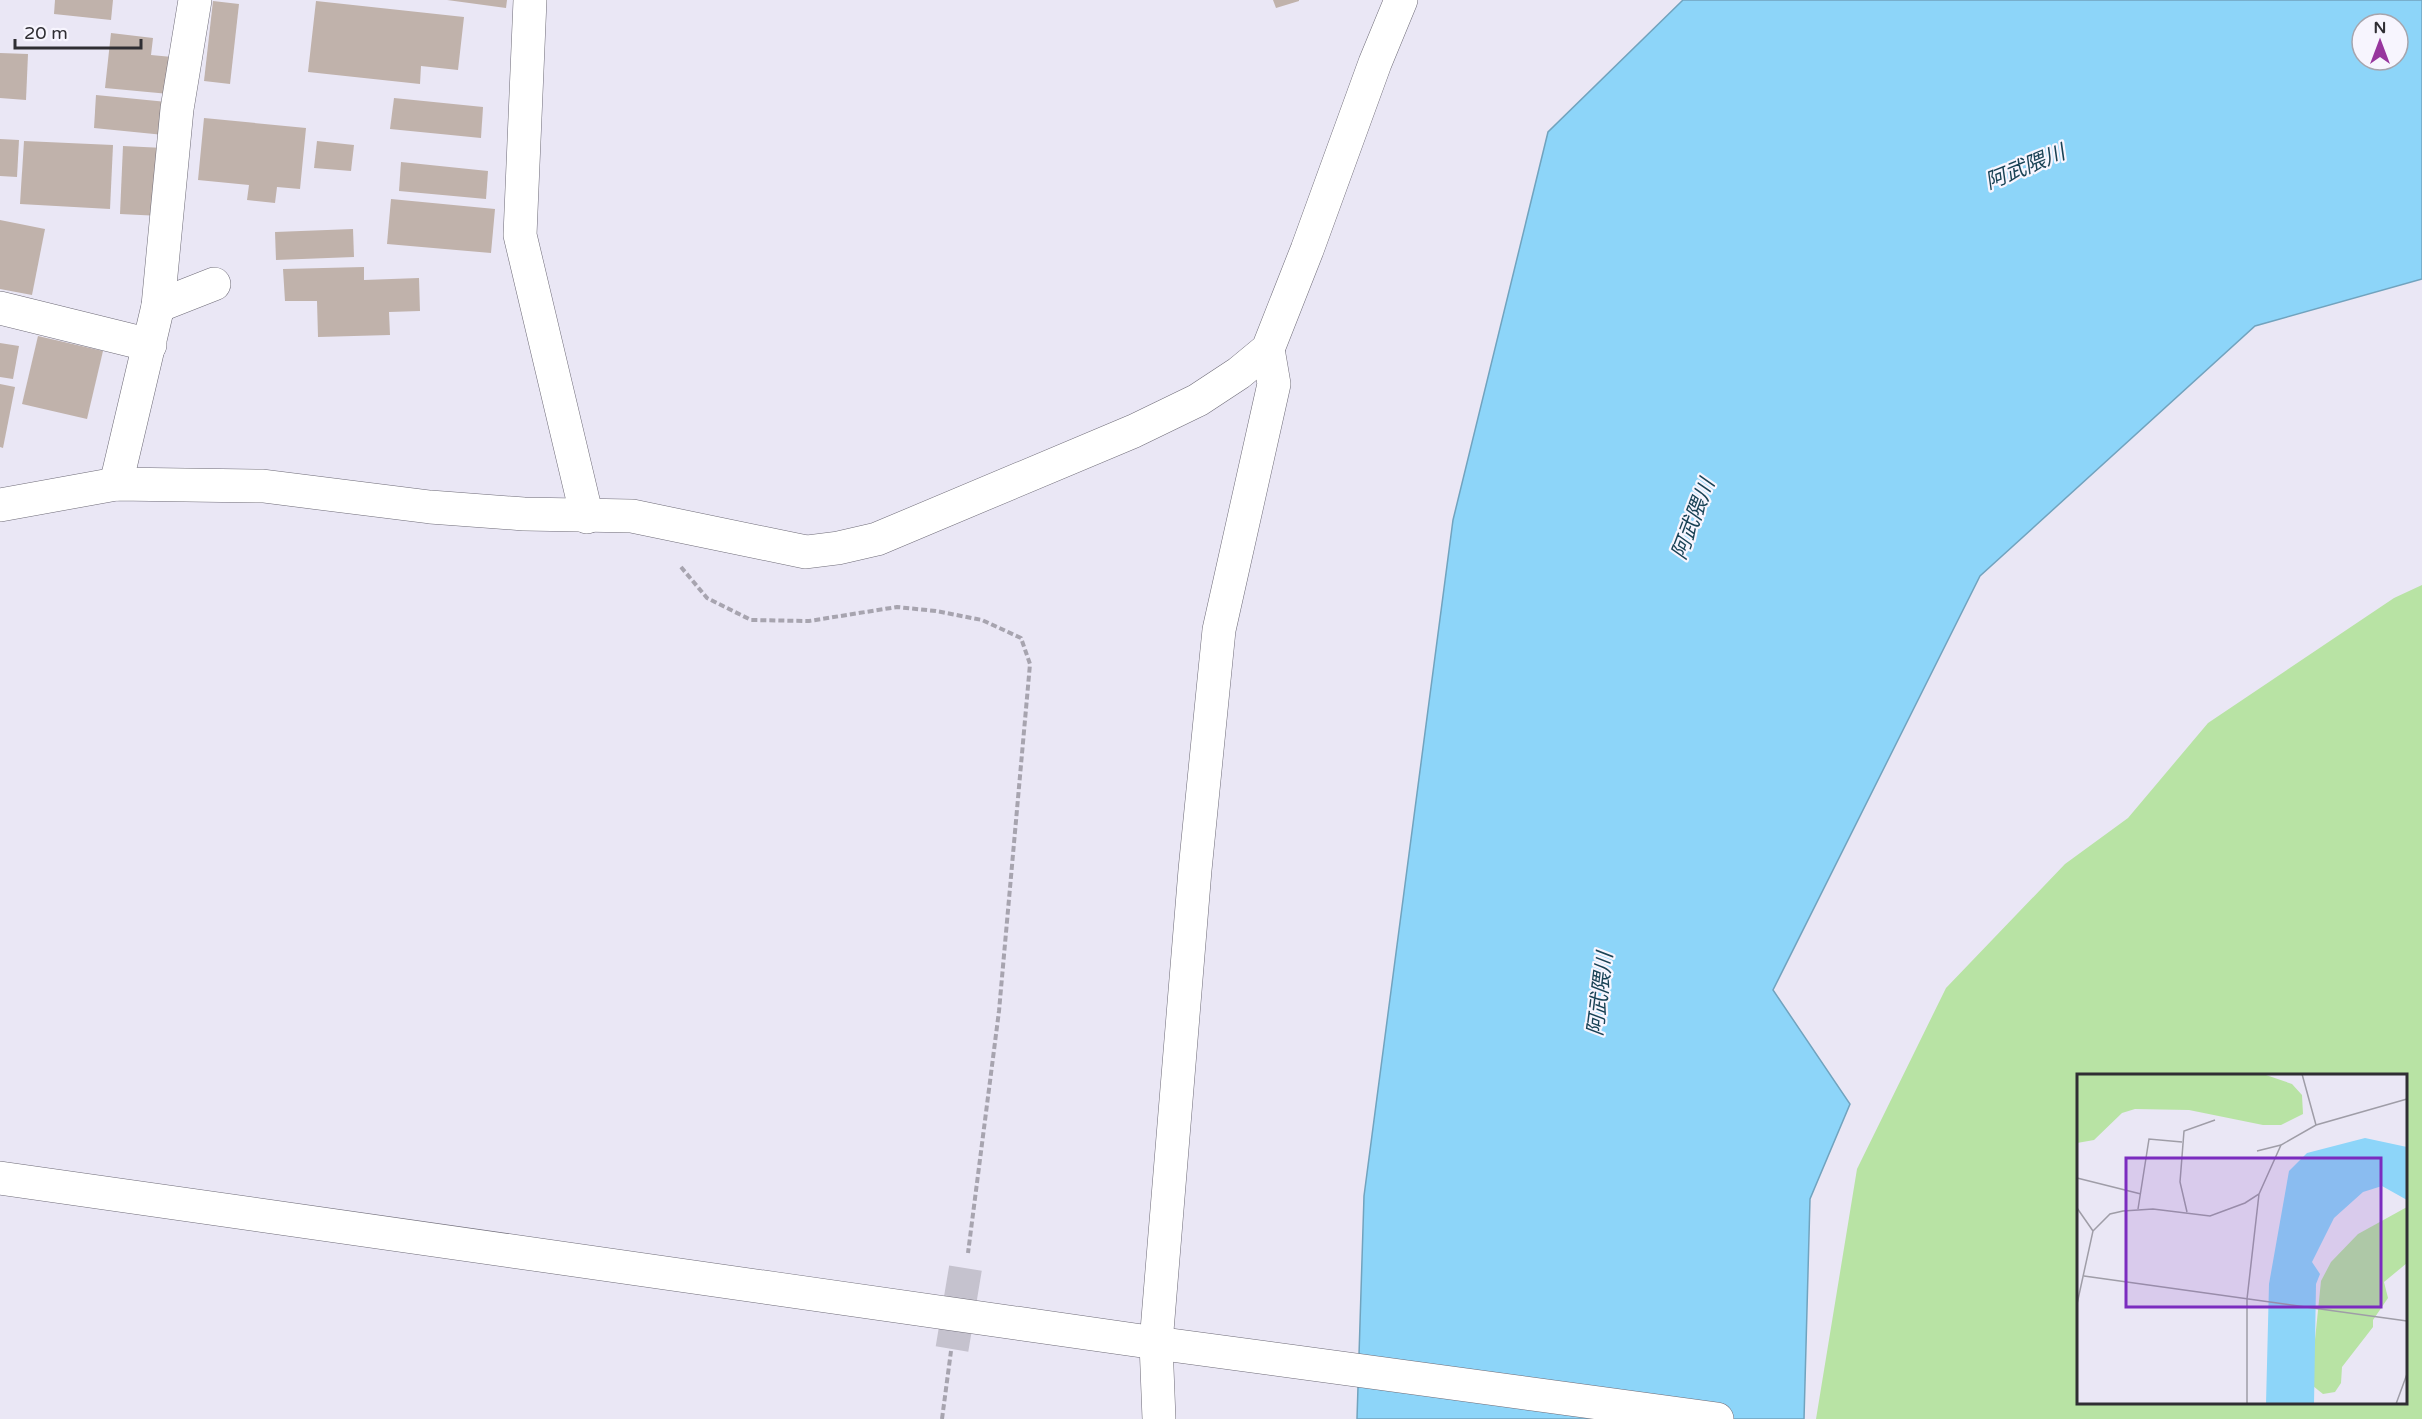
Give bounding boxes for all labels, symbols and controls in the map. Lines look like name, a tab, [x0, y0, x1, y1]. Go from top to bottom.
scale bar	[15, 12, 141, 50]
north arrow	[2350, 12, 2410, 72]
text: N	[2374, 18, 2386, 38]
text: 20 m	[24, 22, 68, 44]
water label: 阿武隈川	[1982, 139, 2071, 195]
water label: 阿武隈川	[1667, 474, 1721, 563]
water label: 阿武隈川	[1583, 949, 1618, 1037]
inset map	[2077, 1074, 2407, 1404]

